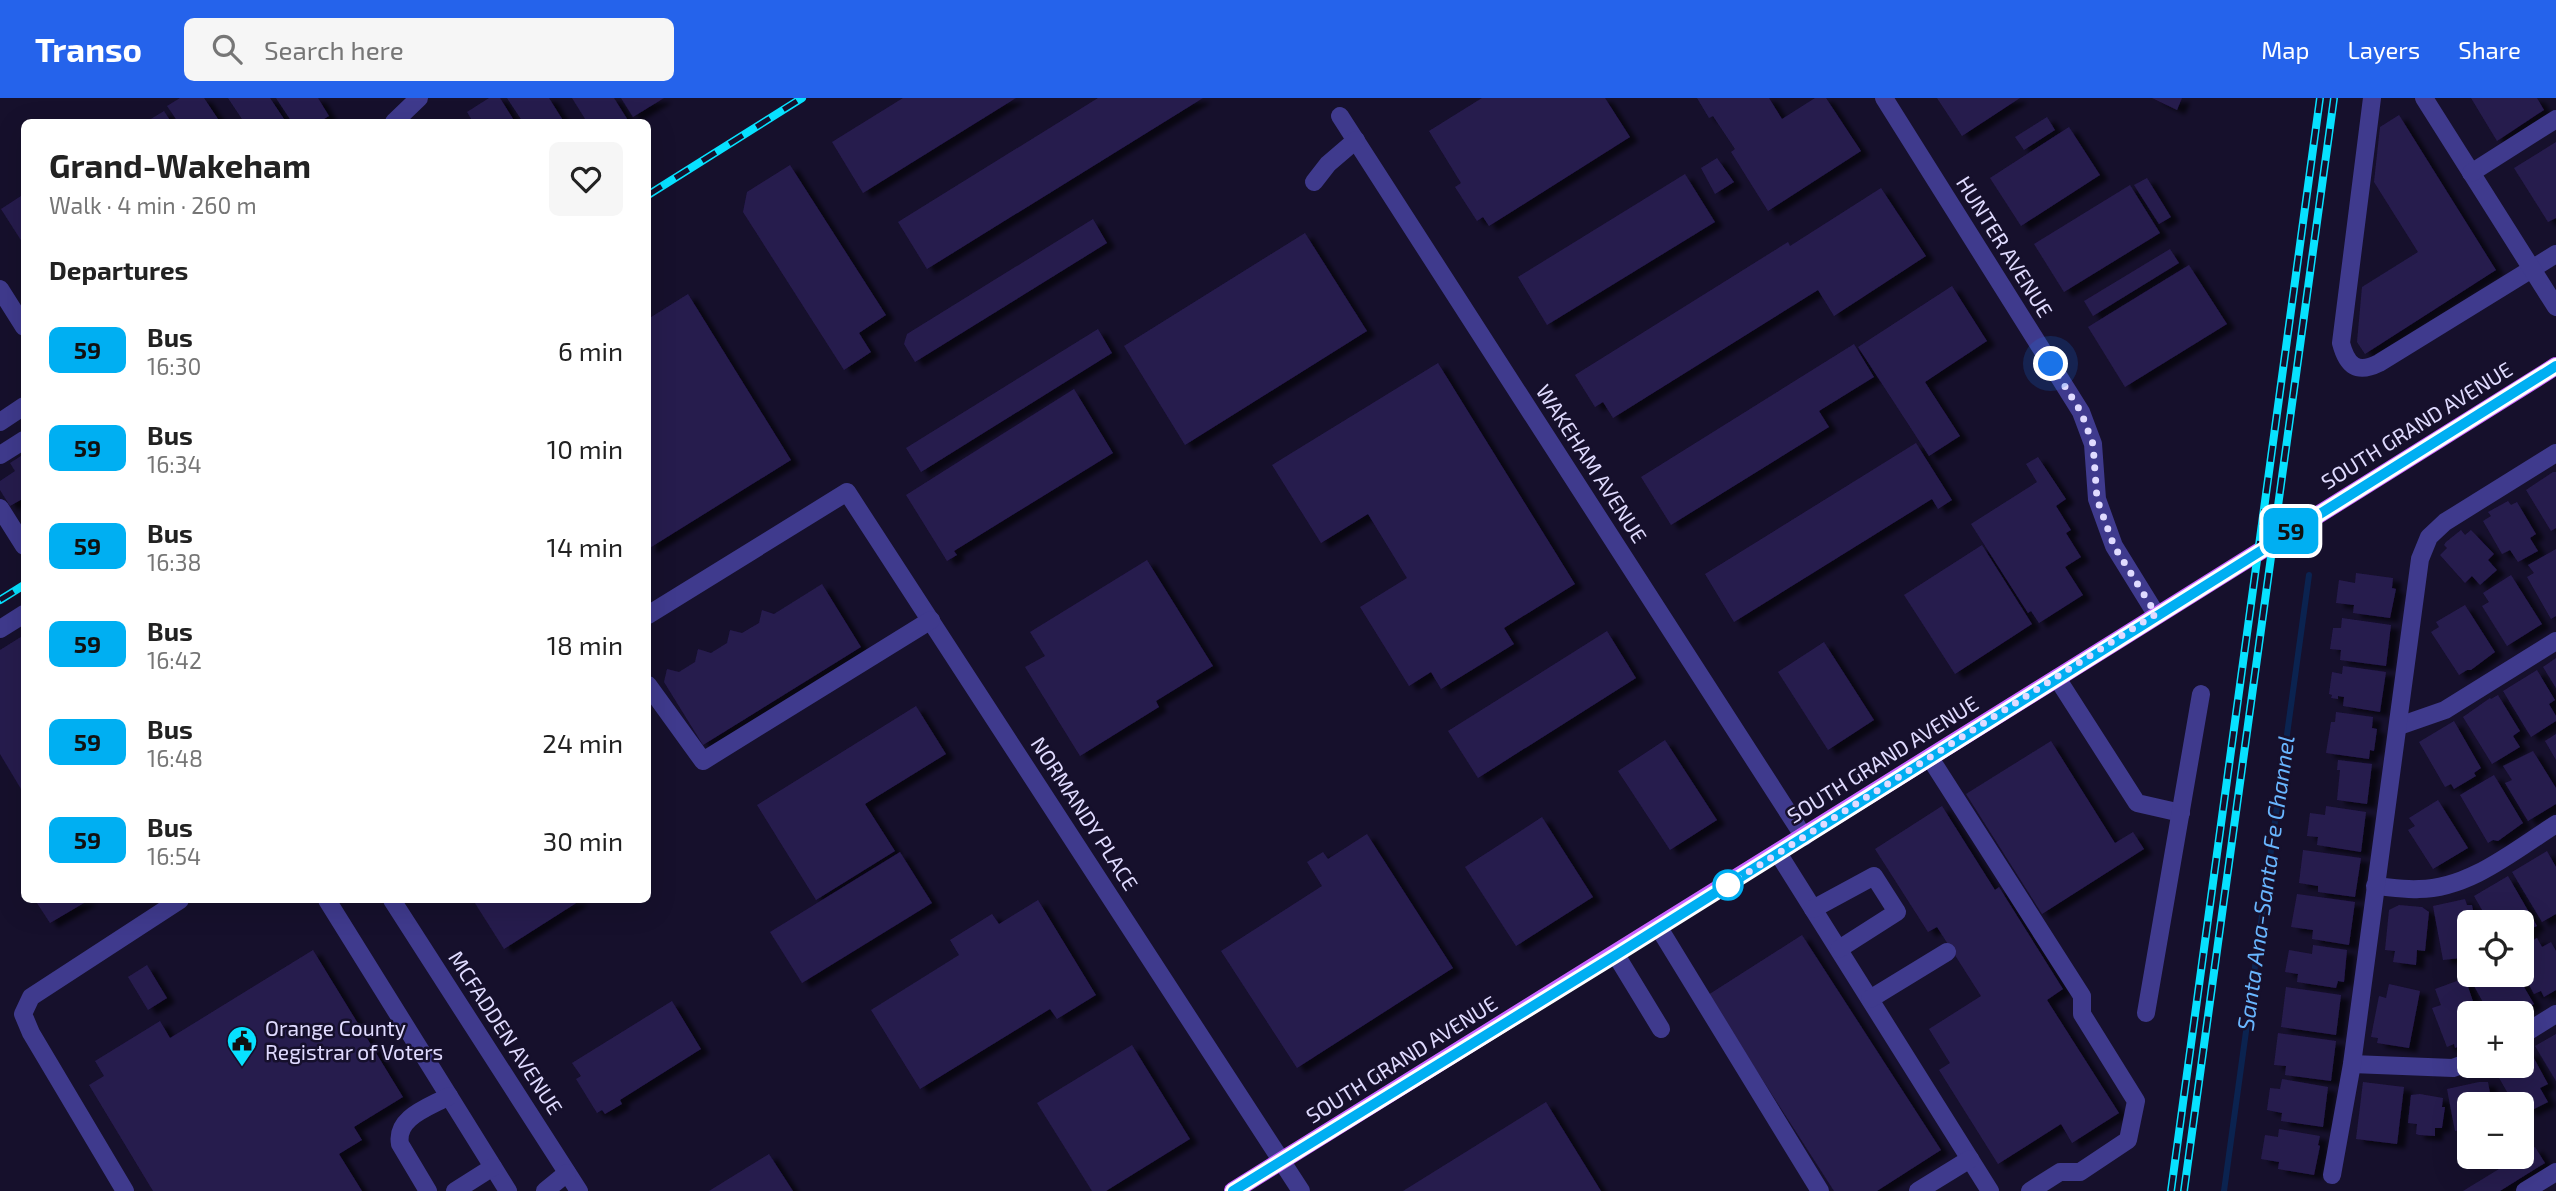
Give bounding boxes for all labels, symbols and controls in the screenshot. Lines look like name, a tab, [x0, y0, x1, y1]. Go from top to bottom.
search box	[184, 18, 674, 81]
text: Transo	[35, 29, 142, 69]
icon: search	[208, 30, 246, 68]
text: Search here	[264, 34, 404, 65]
text: Map	[2261, 35, 2309, 64]
text: Layers	[2347, 35, 2420, 64]
text: Share	[2458, 35, 2521, 64]
button: heart	[549, 142, 623, 216]
text: Grand-Wakeham	[49, 145, 311, 185]
street label: HUNTER AVENUE	[1952, 171, 2059, 321]
text: Walk · 4 min · 260 m	[49, 191, 257, 219]
text: Departures	[49, 254, 188, 285]
text: Bus	[147, 321, 193, 352]
text: 59	[74, 335, 101, 364]
text: 6 min	[558, 335, 623, 366]
your location	[2033, 346, 2068, 381]
text: 16:30	[147, 352, 201, 380]
street label: SOUTH GRAND AVENUE	[2316, 356, 2516, 494]
street label: WAKEHAM AVENUE	[1532, 379, 1653, 547]
text: Bus	[147, 419, 193, 450]
text: 59	[74, 433, 101, 462]
text: 10 min	[547, 433, 623, 464]
text: 16:34	[147, 450, 202, 478]
line badge: 59	[2260, 508, 2322, 554]
text: 59	[2277, 516, 2305, 545]
text: Bus	[147, 517, 193, 548]
text: 59	[74, 531, 101, 560]
text: 14 min	[547, 531, 623, 562]
text: 16:38	[147, 548, 202, 576]
text: Bus	[147, 615, 193, 646]
text: 59	[74, 629, 101, 658]
text: 18 min	[547, 629, 623, 660]
text: 16:42	[147, 646, 202, 674]
street label: SOUTH GRAND AVENUE	[1782, 690, 1982, 828]
text: Bus	[147, 713, 193, 744]
text: 59	[74, 727, 101, 756]
text: 24 min	[542, 727, 623, 758]
street label: NORMANDY PLACE	[1026, 732, 1144, 894]
water label: Santa Ana-Santa Fe Channel	[2230, 734, 2300, 1032]
text: 16:48	[147, 744, 203, 772]
text: Bus	[147, 811, 193, 842]
text: 59	[74, 825, 101, 854]
text: 30 min	[543, 825, 623, 856]
text: 16:54	[147, 842, 201, 870]
unlabelled marker	[1713, 870, 1743, 900]
map controls	[2457, 910, 2534, 1169]
button: locate	[2457, 910, 2534, 987]
street label: MCFADDEN AVENUE	[444, 946, 568, 1119]
street label: SOUTH GRAND AVENUE	[1301, 990, 1501, 1128]
button: +	[2457, 1001, 2534, 1078]
place label: Orange County Registrar of Voters	[265, 1015, 443, 1064]
public building icon: Orange County Registrar of Voters	[225, 1024, 259, 1068]
button: −	[2457, 1092, 2534, 1169]

